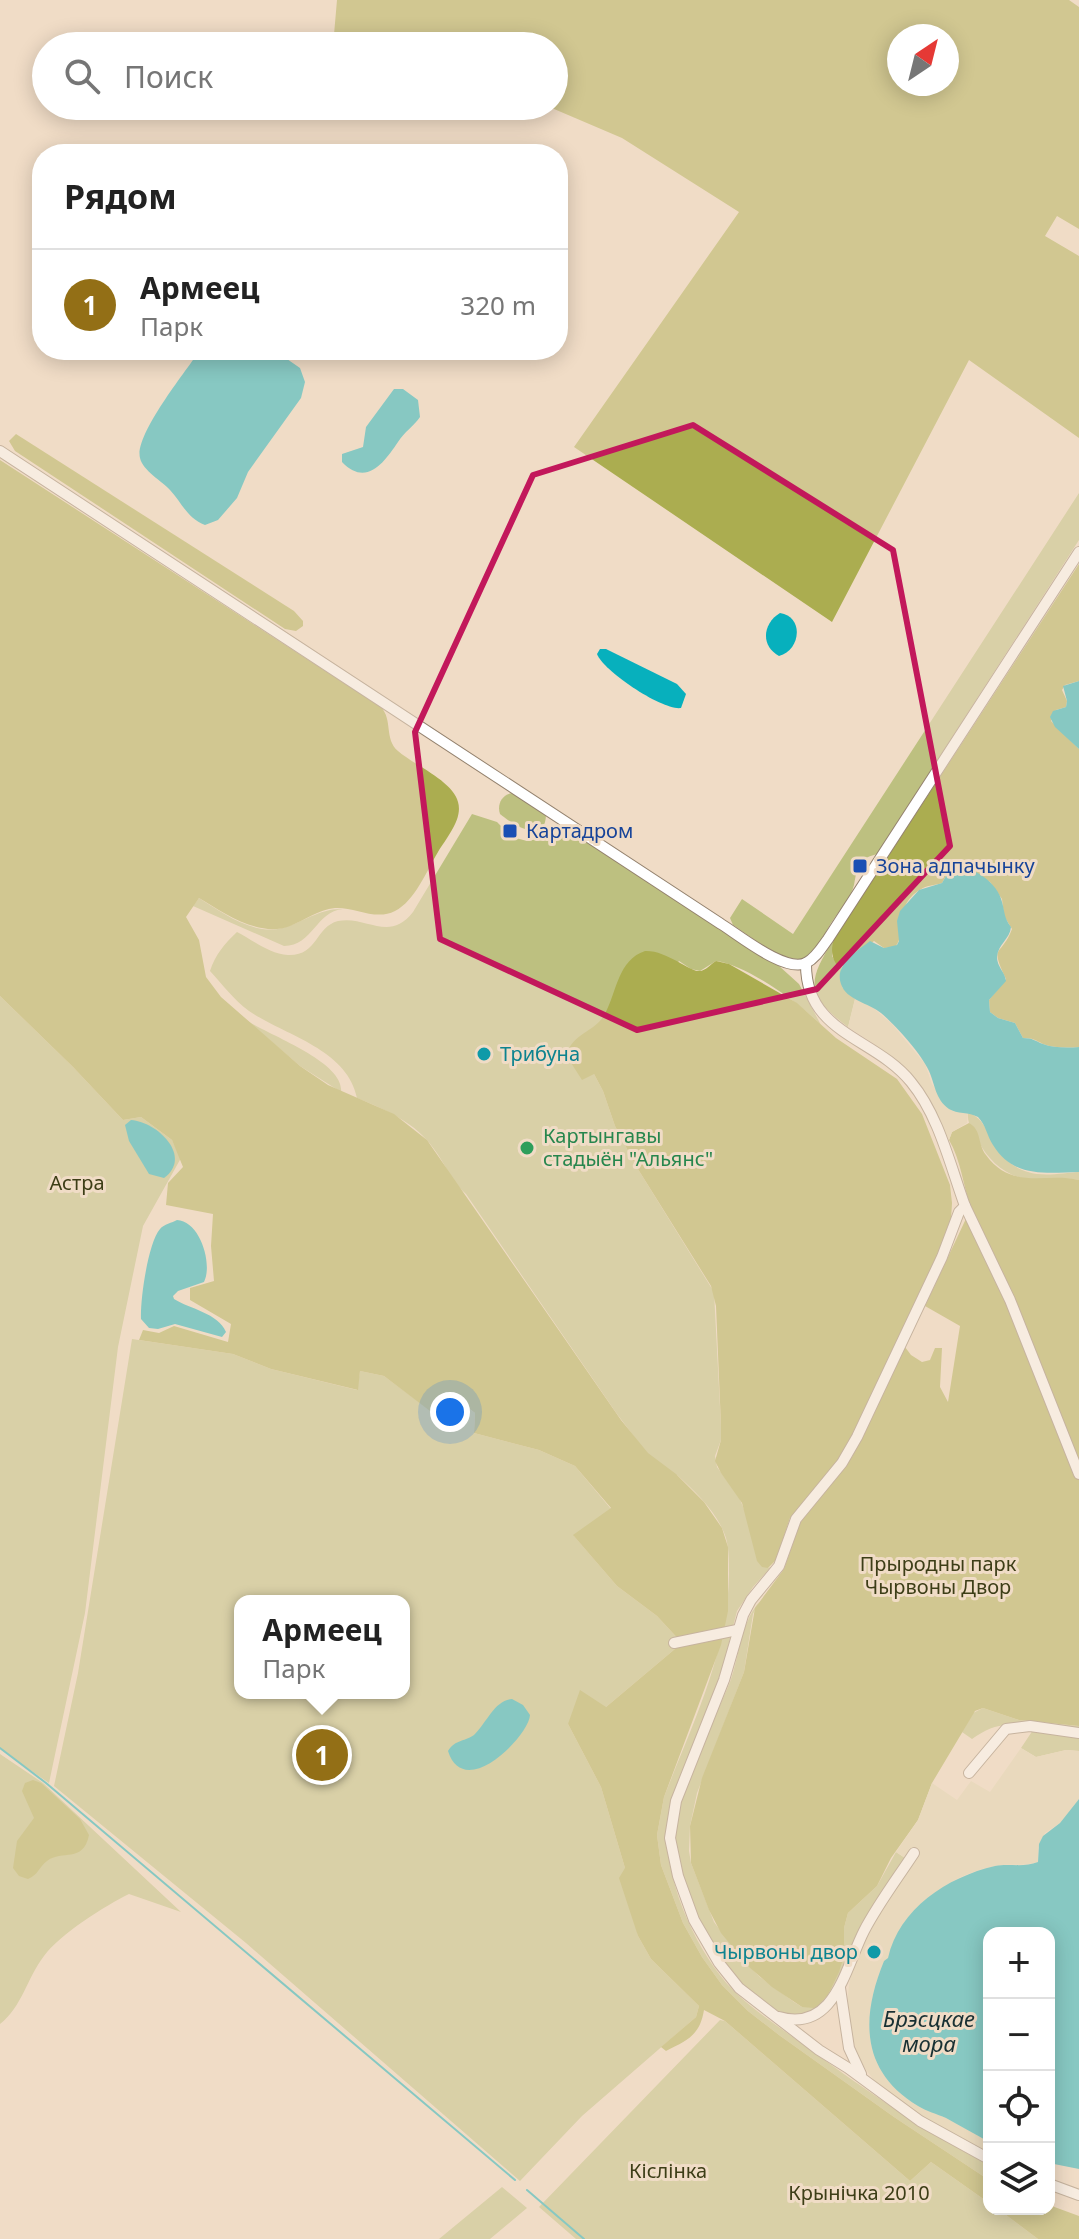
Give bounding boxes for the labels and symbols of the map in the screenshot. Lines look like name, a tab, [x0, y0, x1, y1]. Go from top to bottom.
north arrow	[887, 24, 959, 96]
place label: Картадром	[526, 817, 633, 844]
marker: Картадром	[501, 822, 519, 840]
place label: Зона адпачынку	[876, 852, 1035, 879]
marker: Зона адпачынку	[851, 857, 869, 875]
place label: Трибуна	[500, 1040, 580, 1067]
marker: Трибуна	[475, 1045, 493, 1063]
place label: Картынгавы стадыён "Альянс"	[543, 1122, 713, 1172]
marker: Картынгавы стадыён "Альянс"	[518, 1139, 536, 1157]
park label: Астра	[50, 1169, 105, 1196]
your location	[430, 1392, 470, 1432]
park label: Прыродны парк Чырвоны Двор	[860, 1550, 1017, 1600]
pin: 1	[296, 1725, 348, 1785]
place label: Чырвоны двор	[714, 1938, 858, 1965]
marker: Чырвоны двор	[865, 1943, 883, 1961]
water label: Брэсцкае мора	[883, 2003, 975, 2058]
park label: Кіслінка	[629, 2157, 707, 2184]
park label: Крынічка 2010	[788, 2179, 930, 2206]

